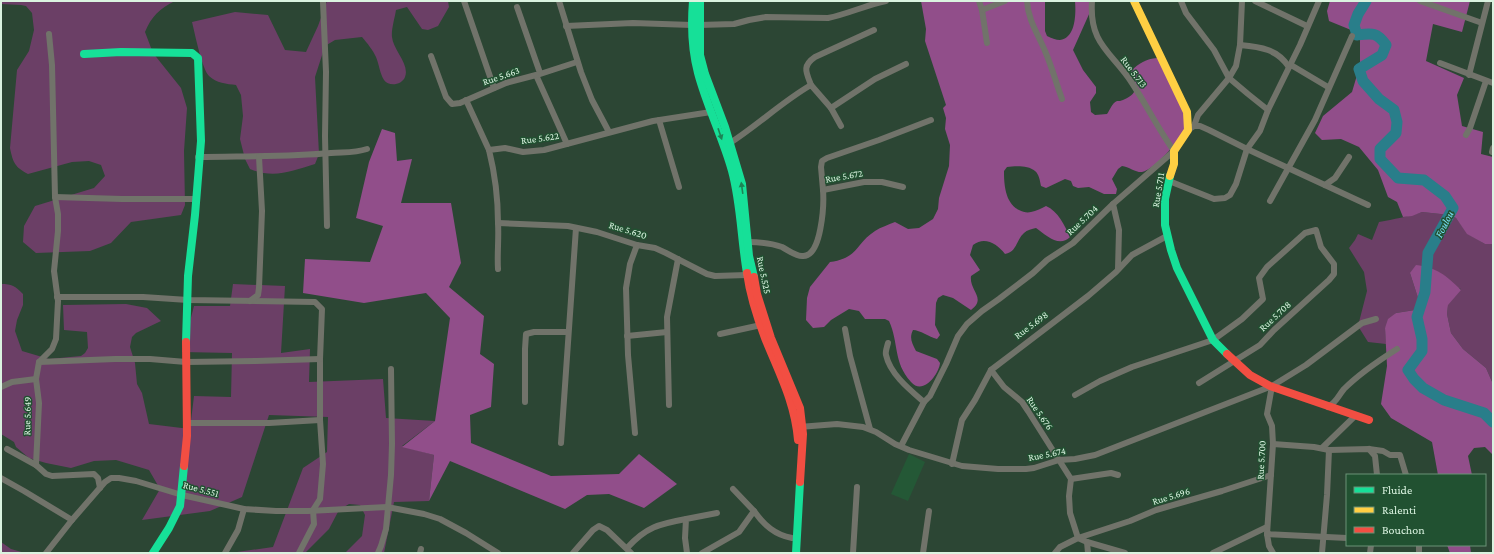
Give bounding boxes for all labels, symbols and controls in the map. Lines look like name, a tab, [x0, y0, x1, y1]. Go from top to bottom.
street label: Rue 5.713	[1119, 54, 1149, 90]
street label: Rue 5.663	[481, 64, 521, 87]
one-way arrow	[717, 128, 723, 140]
street label: Rue 5.622	[520, 130, 560, 146]
street label: Rue 5.672	[824, 167, 864, 185]
street label: Rue 5.711	[1150, 172, 1166, 208]
one-way arrow	[739, 182, 745, 194]
street label: Rue 5.704	[1064, 203, 1100, 237]
water label: Foulou	[1432, 208, 1456, 239]
street label: Rue 5.620	[608, 219, 649, 241]
street label: Rue 5.525	[755, 255, 773, 295]
street label: Rue 5.708	[1257, 299, 1293, 333]
street label: Rue 5.698	[1012, 309, 1050, 341]
street label: Rue 5.676	[1025, 394, 1055, 432]
street label: Rue 5.649	[21, 396, 33, 436]
street label: Rue 5.700	[1254, 440, 1268, 480]
street label: Rue 5.674	[1027, 445, 1067, 463]
legend	[1346, 474, 1486, 546]
street label: Rue 5.551	[182, 479, 220, 499]
text: Fluide	[1382, 483, 1412, 497]
street label: Rue 5.696	[1151, 485, 1191, 507]
text: Ralenti	[1382, 503, 1416, 517]
text: Bouchon	[1382, 523, 1425, 537]

